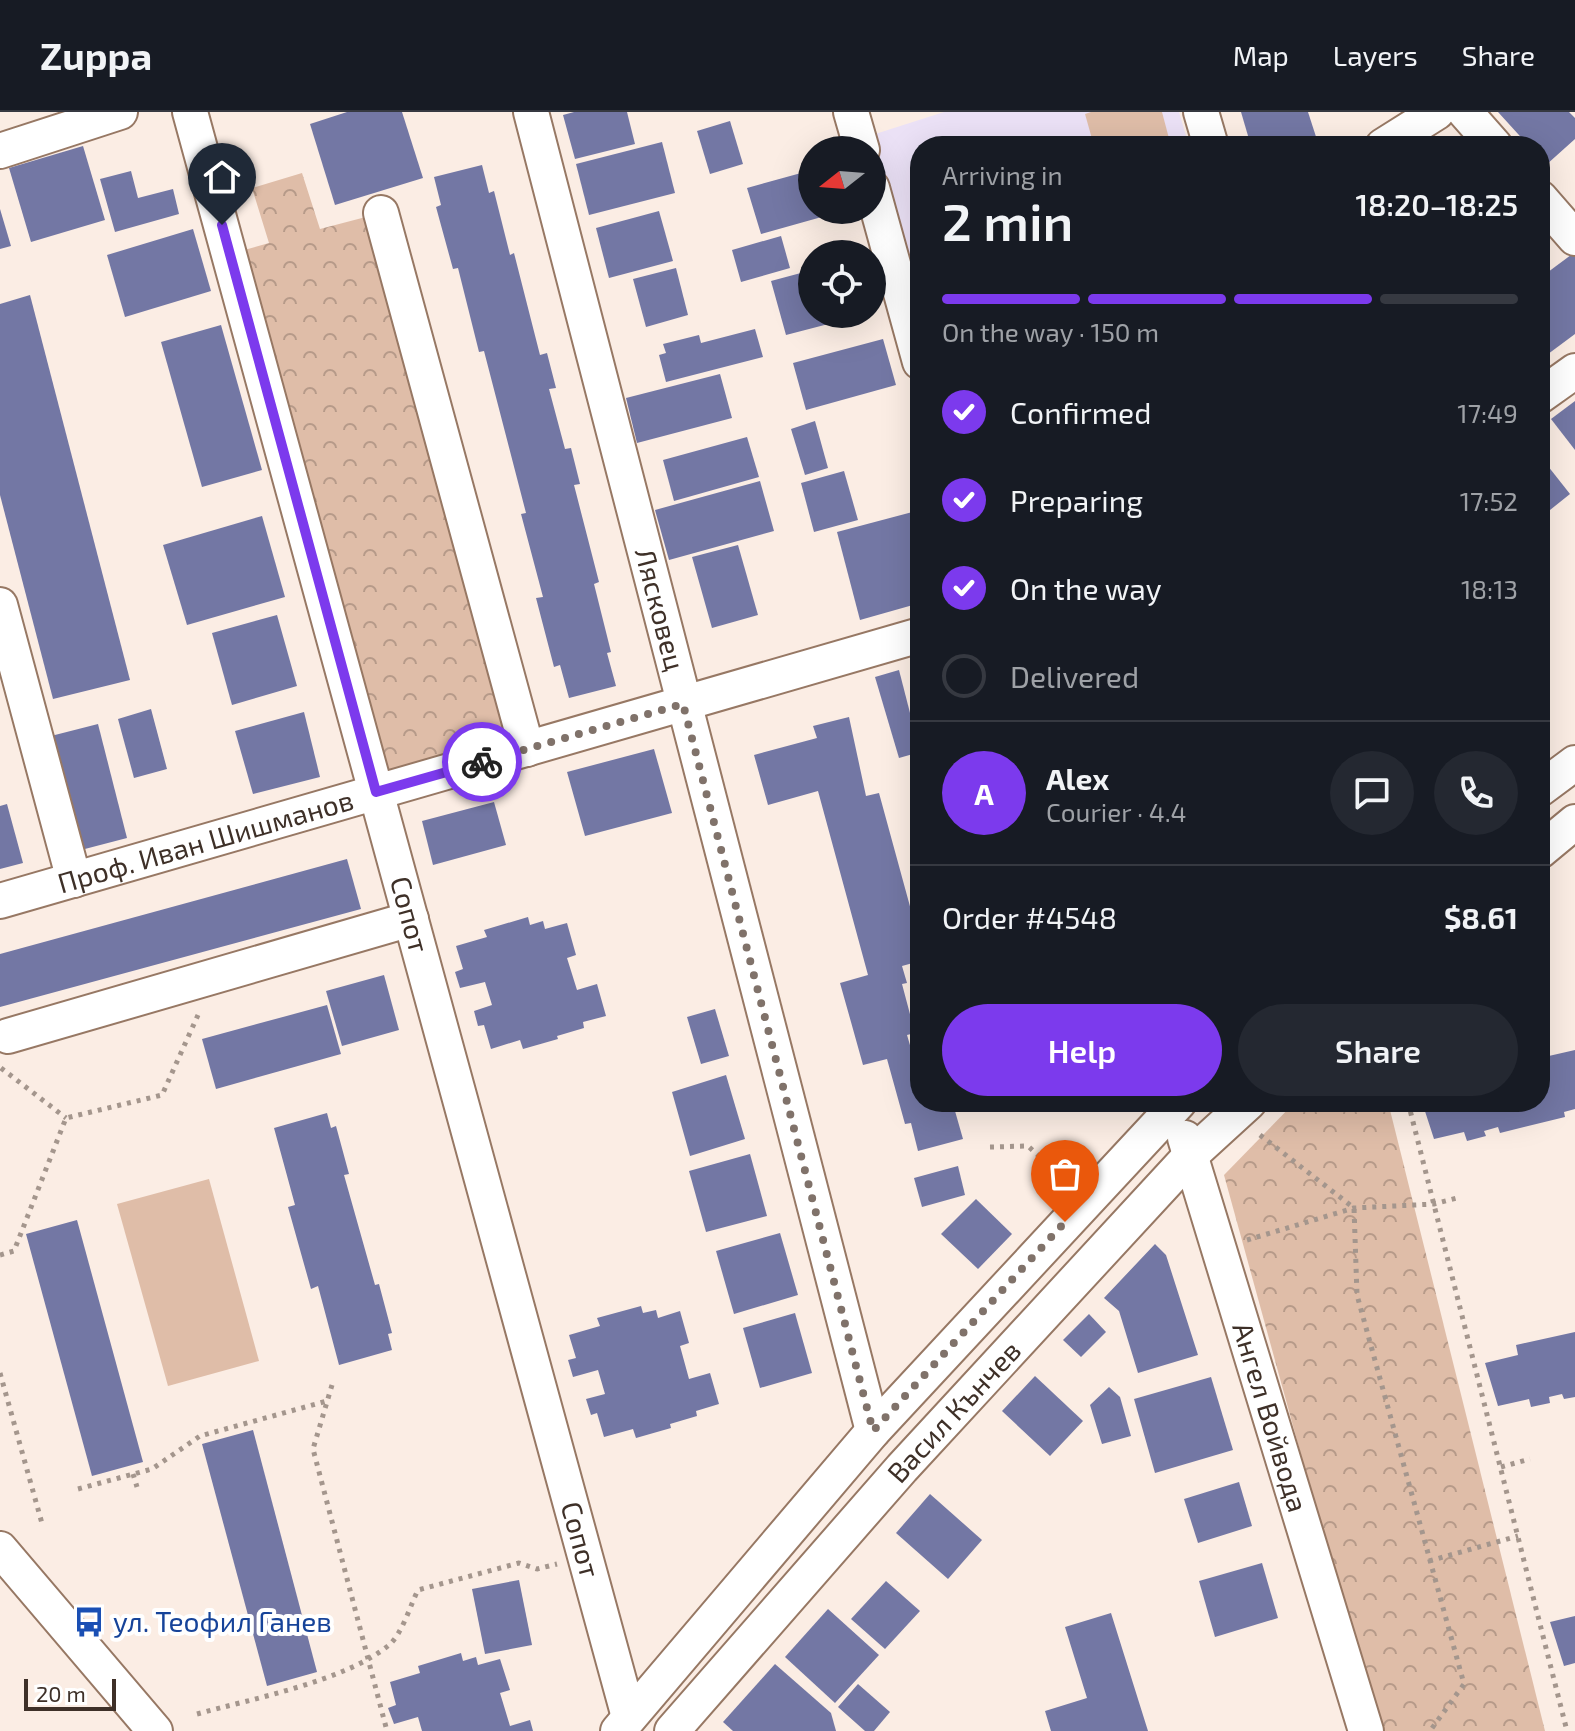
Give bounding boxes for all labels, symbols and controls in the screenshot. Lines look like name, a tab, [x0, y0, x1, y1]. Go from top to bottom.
text: Zuppa	[40, 32, 152, 78]
text: Map	[1233, 38, 1289, 72]
text: Layers	[1333, 38, 1418, 72]
text: Share	[1462, 38, 1535, 72]
north arrow	[798, 136, 886, 224]
map controls	[798, 136, 886, 328]
pin	[188, 143, 256, 225]
icon: home	[200, 155, 244, 199]
text: Arriving in	[942, 159, 1063, 190]
text: 18:20–18:25	[1356, 186, 1518, 222]
text: 2 min	[942, 189, 1073, 251]
button: locate	[798, 240, 886, 328]
text: On the way · 150 m	[942, 316, 1159, 347]
icon: check	[942, 390, 986, 434]
text: Confirmed	[1010, 394, 1151, 430]
text: 17:49	[1457, 397, 1518, 428]
icon: check	[942, 478, 986, 522]
text: Preparing	[1010, 482, 1143, 518]
text: 17:52	[1460, 485, 1518, 516]
street label: Лясковец	[629, 544, 693, 674]
icon: check	[942, 566, 986, 610]
text: On the way	[1010, 570, 1162, 606]
text: 18:13	[1461, 573, 1518, 604]
text: Delivered	[1010, 658, 1139, 694]
courier	[442, 722, 522, 802]
icon: bike	[460, 740, 504, 784]
button: chat	[1330, 751, 1414, 835]
button: phone	[1434, 751, 1518, 835]
text: Alex	[1046, 760, 1109, 796]
text: A	[974, 775, 994, 811]
street label: Проф. Иван Шишманов	[54, 782, 357, 899]
text: Courier · 4.4	[1046, 796, 1187, 827]
street label: Сопот	[384, 872, 437, 956]
text: Order #4548	[942, 899, 1117, 935]
text: $8.61	[1444, 899, 1518, 935]
button: Help	[942, 1004, 1222, 1096]
button: Share	[1238, 1004, 1518, 1096]
pin	[1031, 1140, 1099, 1222]
icon: bag	[1043, 1152, 1087, 1196]
street label: Ангел Войвода	[1226, 1318, 1316, 1516]
street label: Васил Кънчев	[879, 1333, 1027, 1489]
street label: Сопот	[555, 1498, 608, 1581]
place label: ул. Теофил Ганев	[113, 1604, 332, 1638]
bus stop icon: ул. Теофил Ганев	[72, 1605, 106, 1639]
scale bar	[24, 1675, 116, 1711]
text: 20 m	[36, 1680, 86, 1706]

